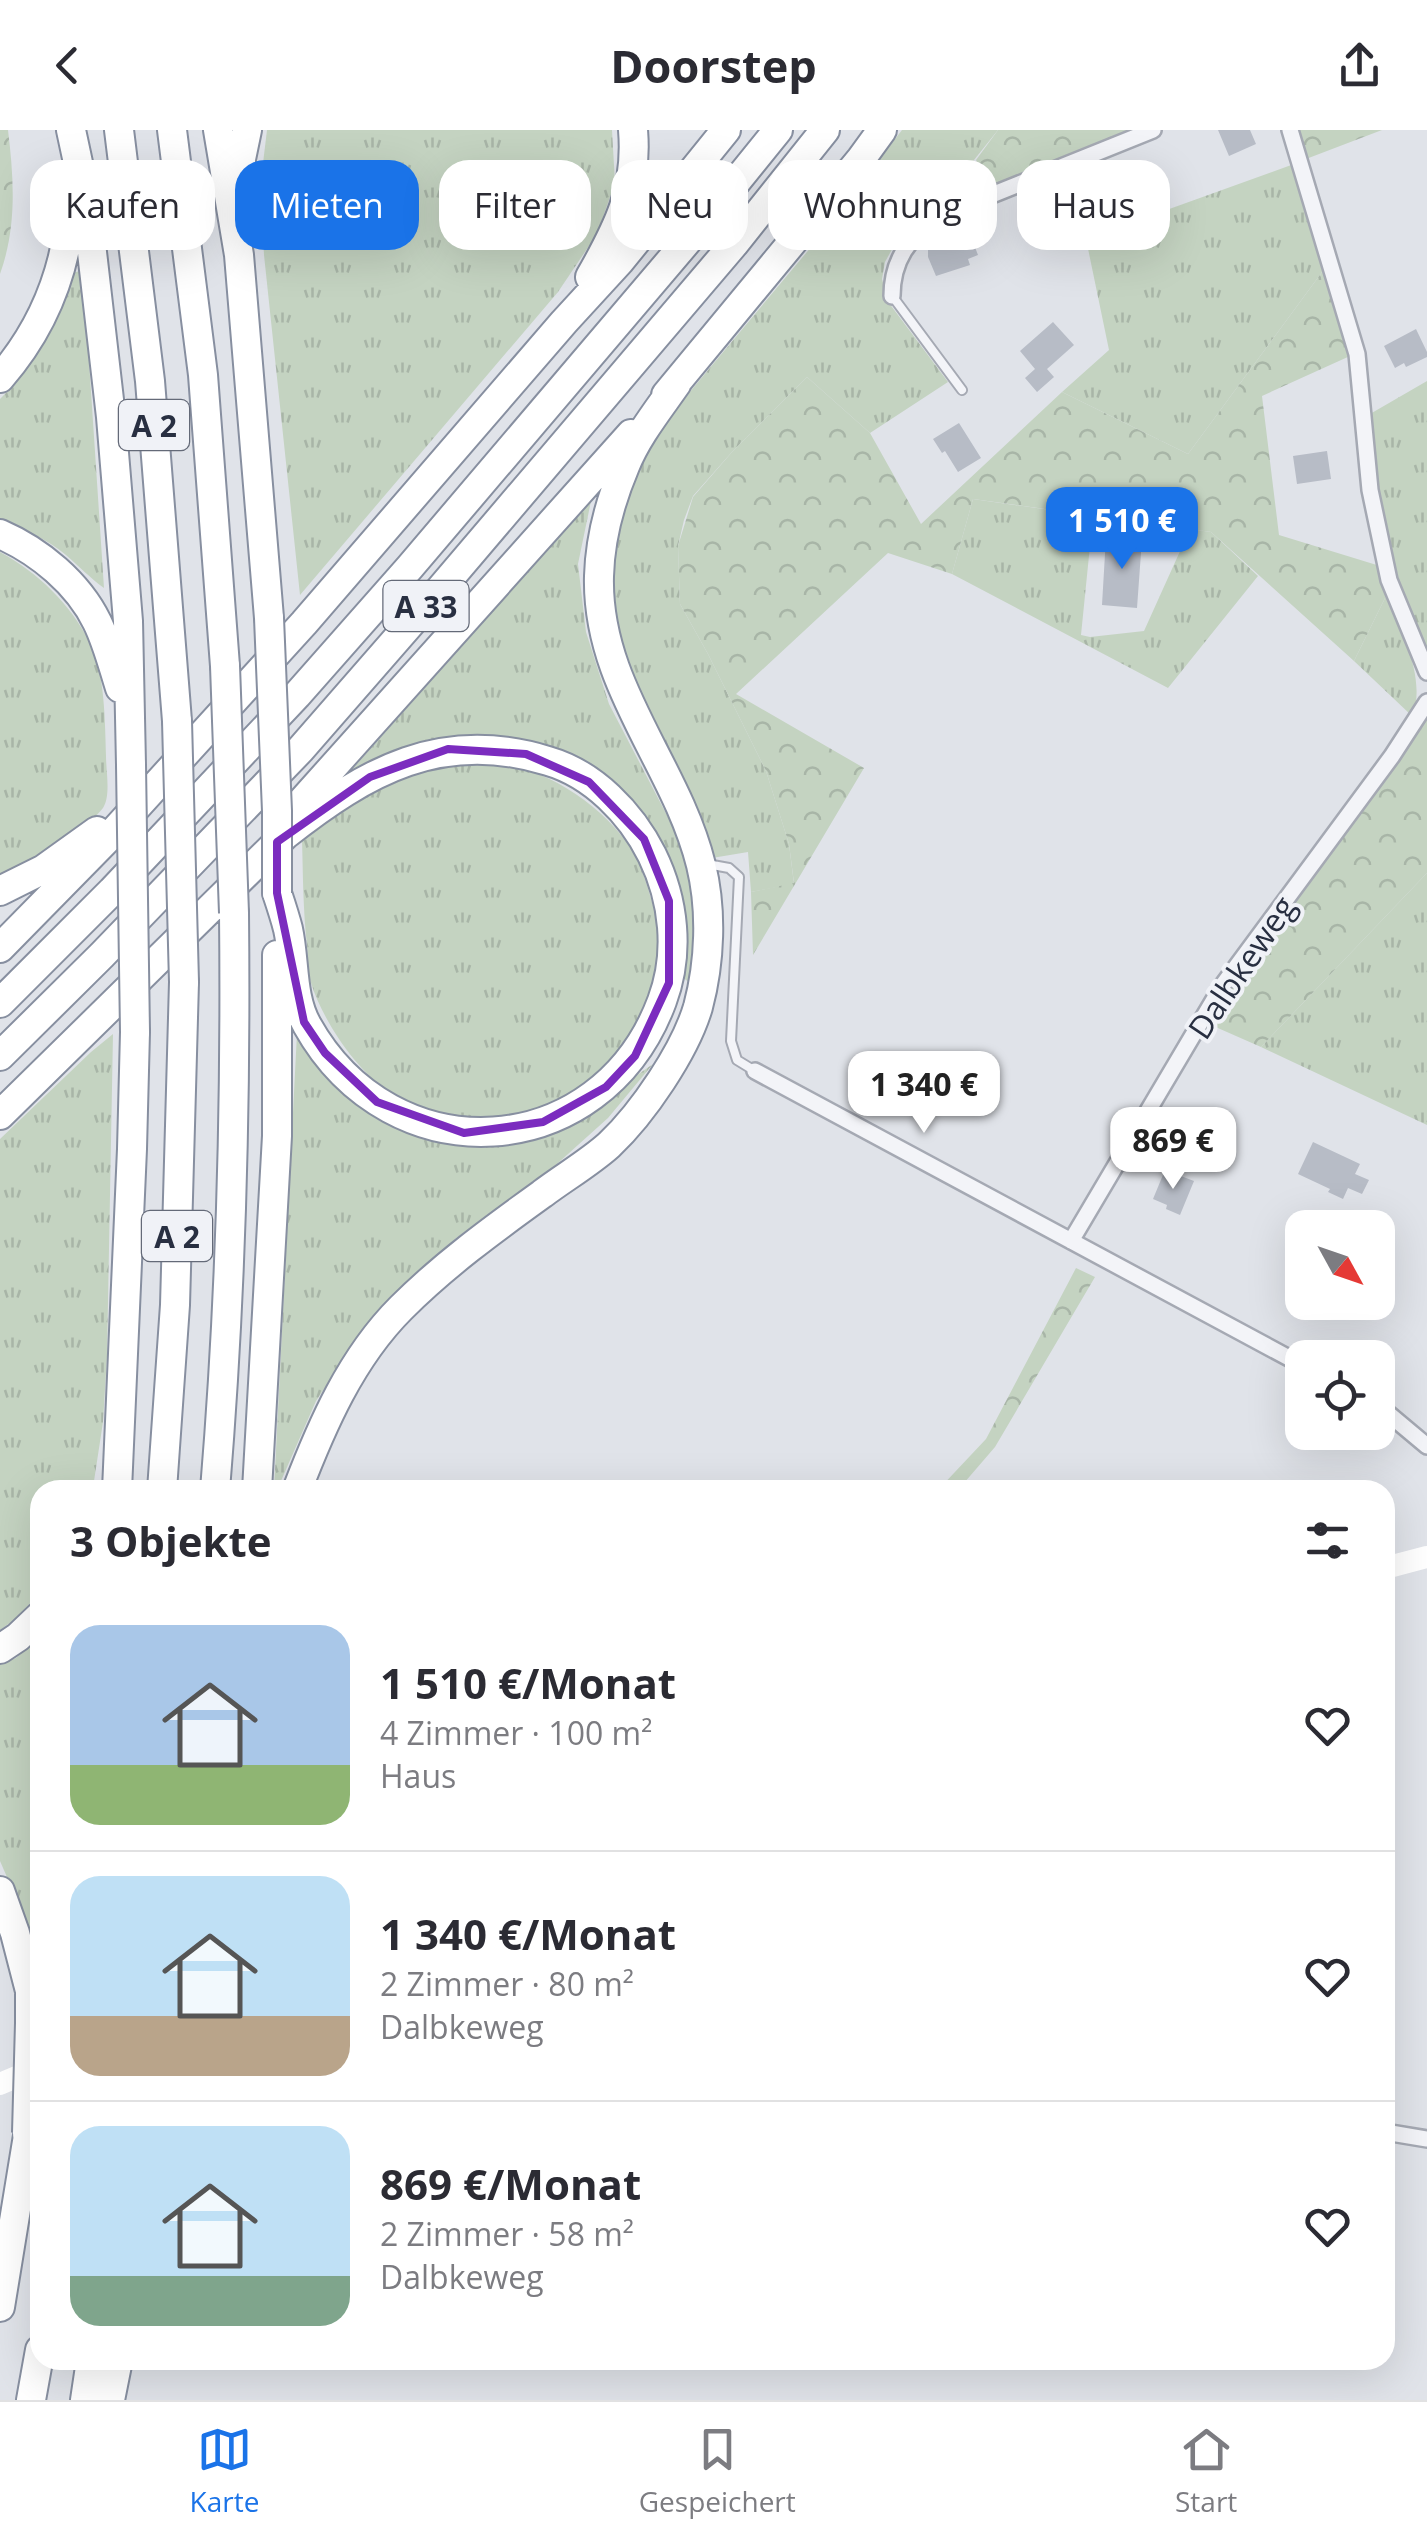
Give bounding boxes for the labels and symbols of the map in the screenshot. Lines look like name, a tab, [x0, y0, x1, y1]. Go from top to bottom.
road number: A 2	[119, 400, 189, 450]
pin: 1 510 €	[1030, 487, 1214, 572]
road number: A 33	[384, 581, 468, 631]
street label: Dalbkeweg	[1177, 887, 1305, 1047]
pin: 1 340 €	[832, 1051, 1016, 1136]
pin: 869 €	[1103, 1107, 1243, 1192]
north arrow	[1285, 1210, 1395, 1320]
road number: A 2	[142, 1211, 212, 1261]

